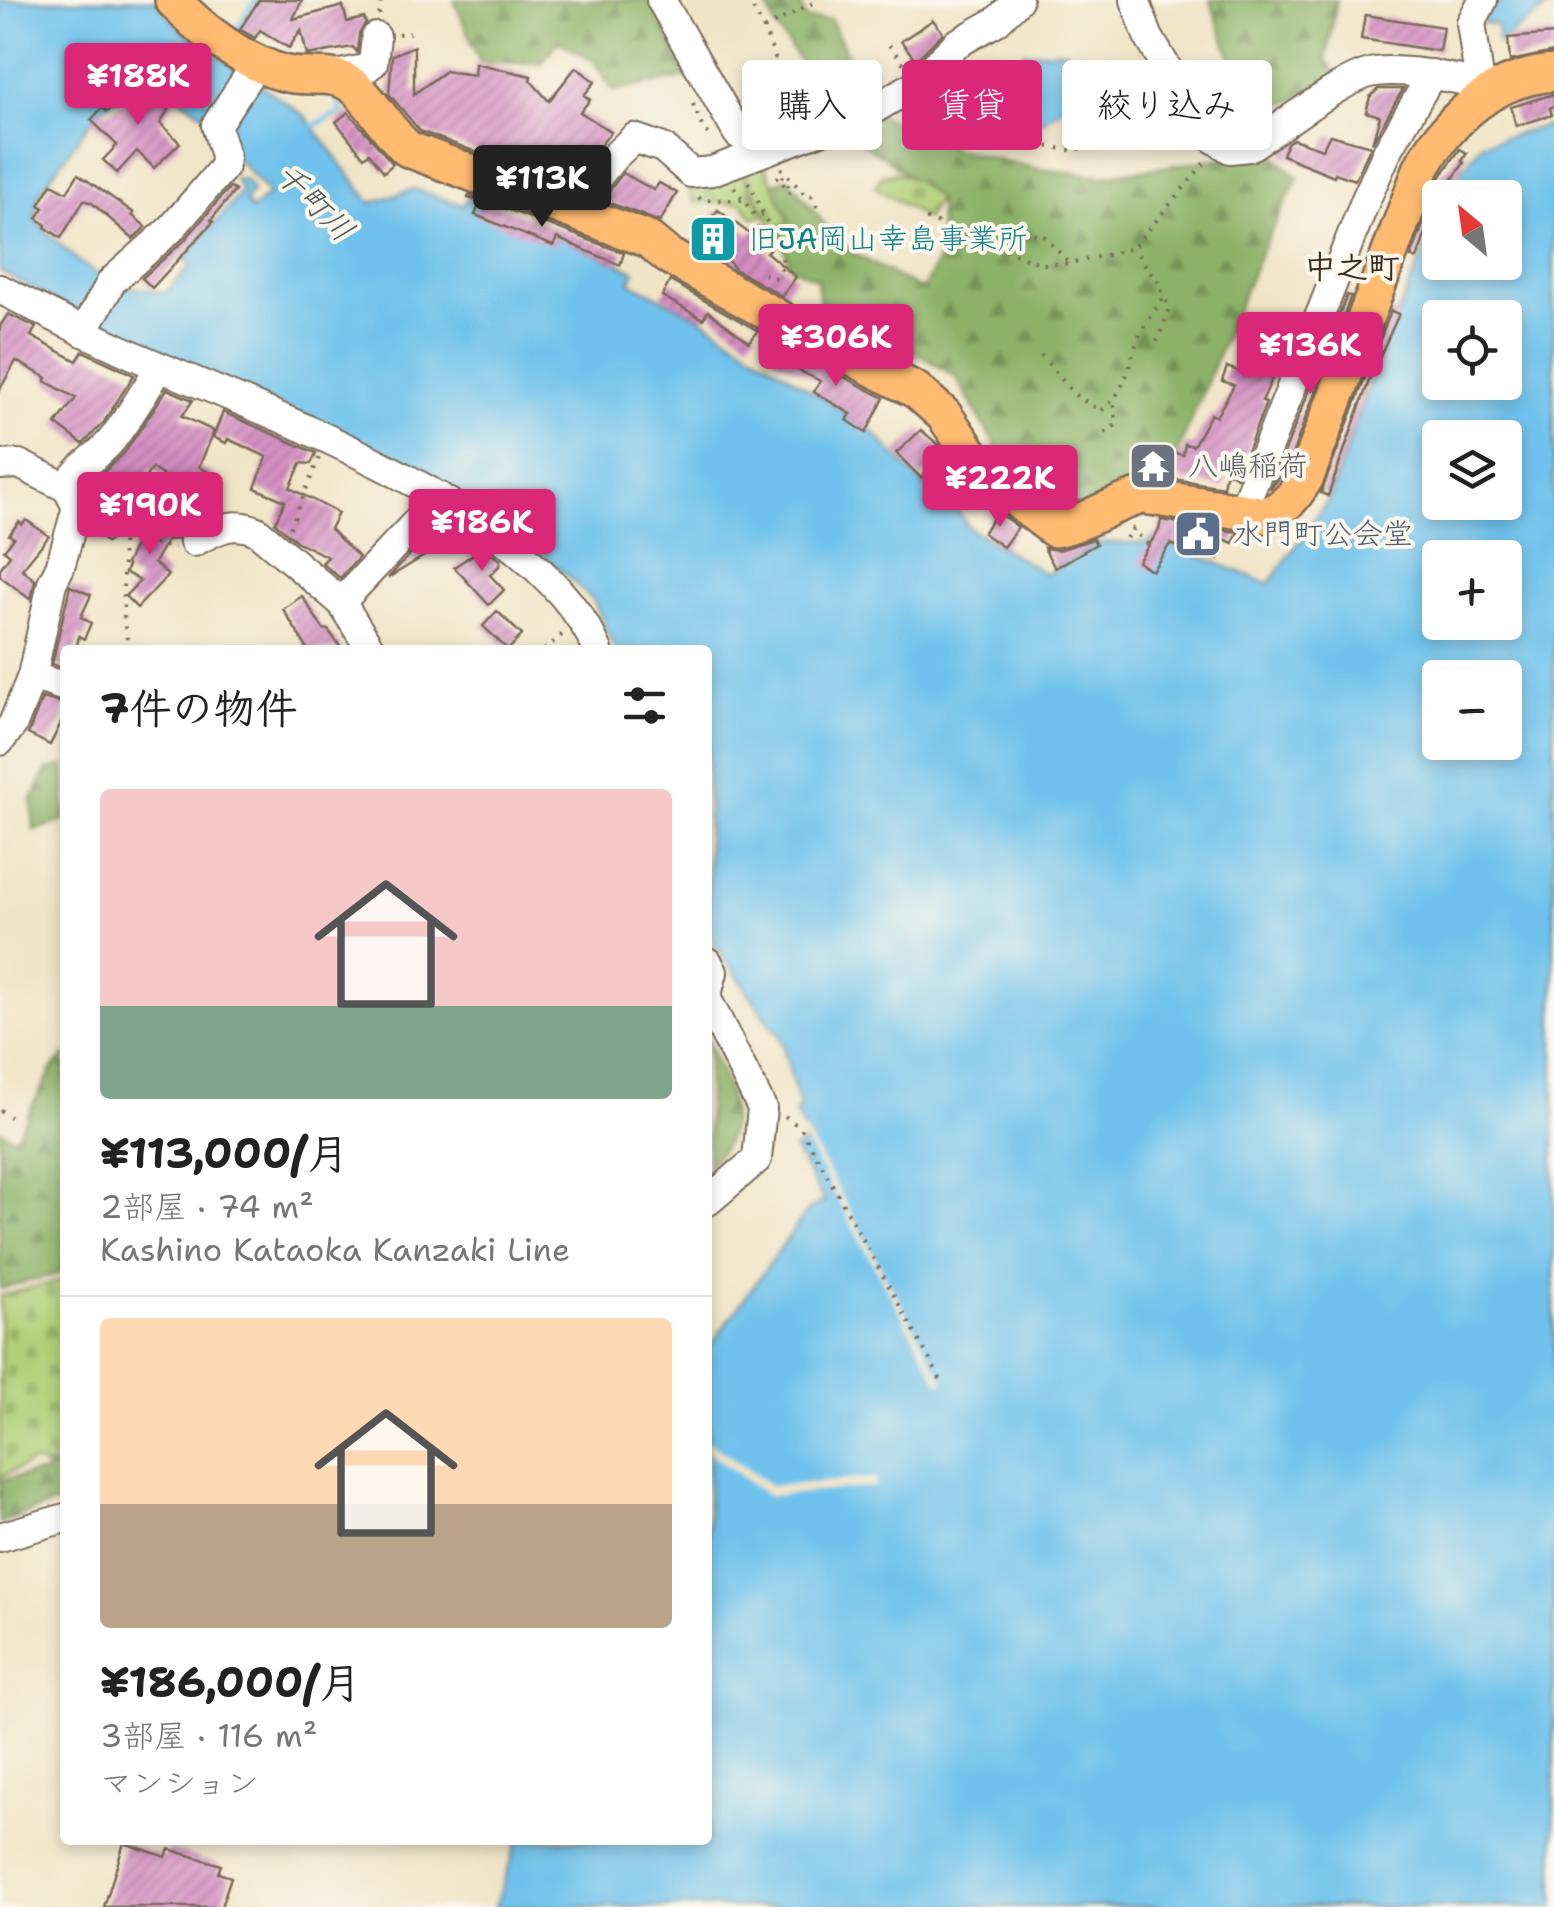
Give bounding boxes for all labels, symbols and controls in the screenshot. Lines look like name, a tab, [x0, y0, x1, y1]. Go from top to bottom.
pin: ¥188K	[68, 43, 208, 128]
text: ¥188K	[86, 54, 190, 97]
chip: 購入	[742, 60, 882, 150]
chip: 賃貸	[902, 60, 1042, 150]
chip: 絞り込み	[1062, 60, 1272, 150]
pin: ¥113K	[472, 145, 612, 230]
water label: 千町川	[266, 152, 365, 251]
text: ¥113K	[495, 156, 589, 199]
north arrow	[1422, 180, 1522, 280]
map controls	[1422, 180, 1522, 760]
building icon: 旧JA岡山幸島事業所	[687, 213, 739, 265]
place label: 旧JA岡山幸島事業所	[748, 218, 1028, 259]
district label: 中之町	[1304, 245, 1400, 288]
button: locate	[1422, 300, 1522, 400]
pin: ¥306K	[766, 304, 906, 389]
pin: ¥136K	[1240, 312, 1380, 397]
text: ¥306K	[780, 315, 892, 358]
text: ¥136K	[1259, 323, 1361, 366]
button: layers	[1422, 420, 1522, 520]
temple icon: 八嶋稲荷	[1127, 440, 1179, 492]
pin: ¥222K	[930, 445, 1070, 530]
place label: 八嶋稲荷	[1188, 445, 1308, 486]
text: ¥222K	[945, 456, 1055, 499]
pin: ¥190K	[80, 472, 220, 557]
text: ¥190K	[99, 483, 201, 526]
pin: ¥186K	[412, 489, 552, 574]
text: ¥186K	[431, 500, 533, 543]
public building icon: 水門町公会堂	[1172, 508, 1224, 560]
place label: 水門町公会堂	[1233, 513, 1413, 554]
button: +	[1422, 540, 1522, 640]
button: −	[1422, 660, 1522, 760]
icon: filters	[617, 678, 672, 733]
text: 7件の物件	[100, 680, 297, 736]
icon: home	[296, 854, 476, 1034]
text: ¥113,000/月	[100, 1125, 349, 1181]
text: 2部屋 · 74 m²	[100, 1185, 314, 1228]
text: Kashino Kataoka Kanzaki Line	[100, 1228, 570, 1271]
icon: home	[296, 1383, 476, 1563]
text: ¥186,000/月	[100, 1654, 361, 1710]
text: 3部屋 · 116 m²	[100, 1714, 317, 1757]
text: マンション	[100, 1761, 259, 1804]

